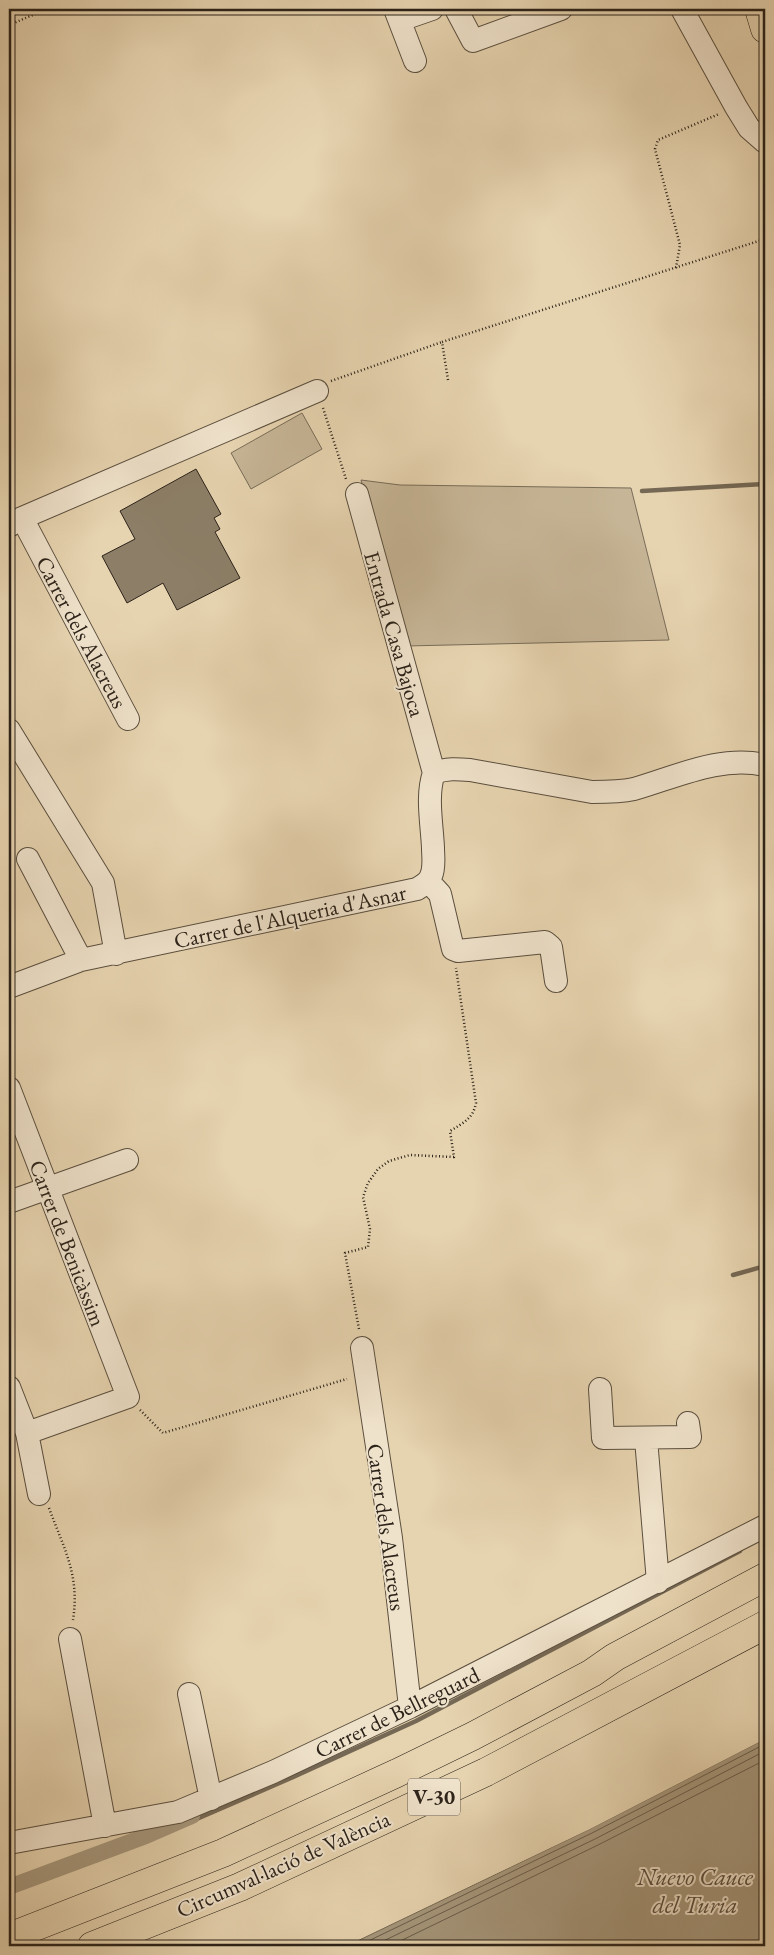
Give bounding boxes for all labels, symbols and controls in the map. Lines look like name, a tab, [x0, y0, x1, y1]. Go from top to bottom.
street label: Entrada Casa Bajoca	[357, 548, 432, 720]
street label: Carrer dels Alacreus	[29, 551, 134, 713]
street label: Carrer de l'Alqueria d'Asnar	[171, 878, 410, 955]
street label: Carrer de Benicàssim	[22, 1156, 113, 1331]
street label: Carrer dels Alacreus	[360, 1442, 413, 1613]
street label: Carrer de Bellreguard	[310, 1660, 485, 1765]
road number: V-30	[408, 1778, 460, 1815]
street label: Circumval·lació de València	[172, 1804, 395, 1925]
water label: Nuevo Cauce del Turia	[636, 1861, 754, 1920]

